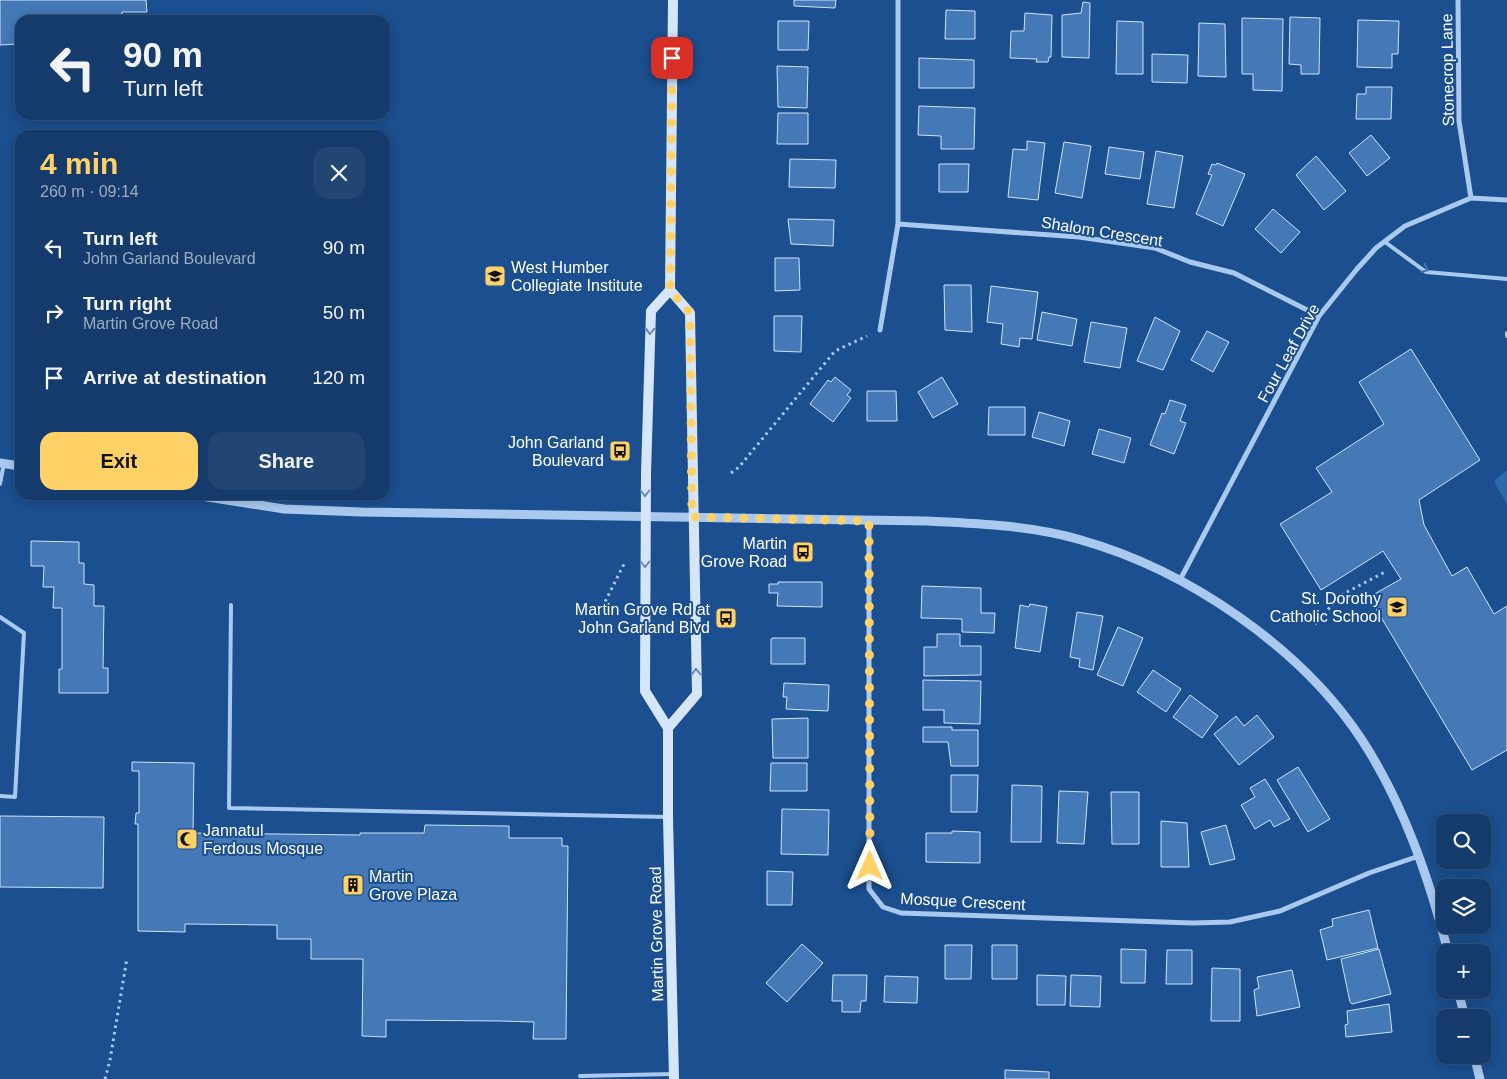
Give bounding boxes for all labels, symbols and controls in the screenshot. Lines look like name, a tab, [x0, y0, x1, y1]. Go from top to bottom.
street label: Stonecrop Lane	[1438, 13, 1457, 127]
icon: left	[40, 35, 105, 100]
text: 90 m	[123, 35, 203, 74]
pin	[651, 37, 693, 79]
icon: arrive	[658, 44, 686, 72]
text: Turn left	[123, 76, 203, 101]
text: 4 min	[40, 147, 118, 180]
button: close	[313, 147, 365, 199]
text: 260 m · 09:14	[40, 183, 139, 200]
street label: Shalom Crescent	[1040, 213, 1164, 250]
text: Turn left	[83, 228, 158, 249]
icon: left	[40, 234, 68, 262]
text: 90 m	[323, 237, 365, 258]
text: John Garland Boulevard	[83, 250, 256, 267]
place label: West Humber Collegiate Institute	[511, 259, 643, 294]
one-way arrow	[1419, 263, 1428, 273]
school or university icon: West Humber Collegiate Institute	[483, 264, 507, 288]
text: Turn right	[83, 293, 171, 314]
icon: right	[40, 299, 68, 327]
street label: Four Leaf Drive	[1254, 301, 1323, 406]
text: 50 m	[323, 302, 365, 323]
text: Martin Grove Road	[83, 315, 218, 332]
one-way arrow	[645, 327, 655, 335]
icon: arrive	[40, 364, 68, 392]
text: Arrive at destination	[83, 367, 267, 388]
text: 120 m	[312, 367, 365, 388]
button: Exit	[40, 432, 198, 490]
button: Share	[208, 432, 365, 490]
place label: John Garland Boulevard	[508, 434, 604, 469]
bus stop icon: John Garland Boulevard	[608, 439, 632, 463]
one-way arrow	[640, 490, 650, 497]
place label: Martin Grove Road	[701, 535, 787, 570]
bus stop icon: Martin Grove Road	[791, 540, 815, 564]
one-way arrow	[640, 561, 650, 569]
place label: St. Dorothy Catholic School	[1270, 590, 1381, 625]
school or university icon: St. Dorothy Catholic School	[1385, 595, 1409, 619]
place label: Martin Grove Rd at John Garland Blvd	[575, 601, 711, 636]
bus stop icon: Martin Grove Rd at John Garland Blvd	[714, 606, 738, 630]
one-way arrow	[691, 668, 701, 676]
map controls	[1436, 814, 1491, 1064]
button: search	[1436, 814, 1491, 869]
place label: Jannatul Ferdous Mosque	[203, 822, 323, 857]
mosque icon: Jannatul Ferdous Mosque	[175, 827, 199, 851]
position arrow	[843, 839, 895, 891]
street label: Martin Grove Road	[647, 866, 666, 1002]
place label: Martin Grove Plaza	[369, 868, 457, 903]
building icon: Martin Grove Plaza	[341, 873, 365, 897]
button: layers	[1436, 879, 1491, 934]
street label: Mosque Crescent	[900, 890, 1027, 913]
button: +	[1436, 944, 1491, 999]
button: −	[1436, 1009, 1491, 1064]

